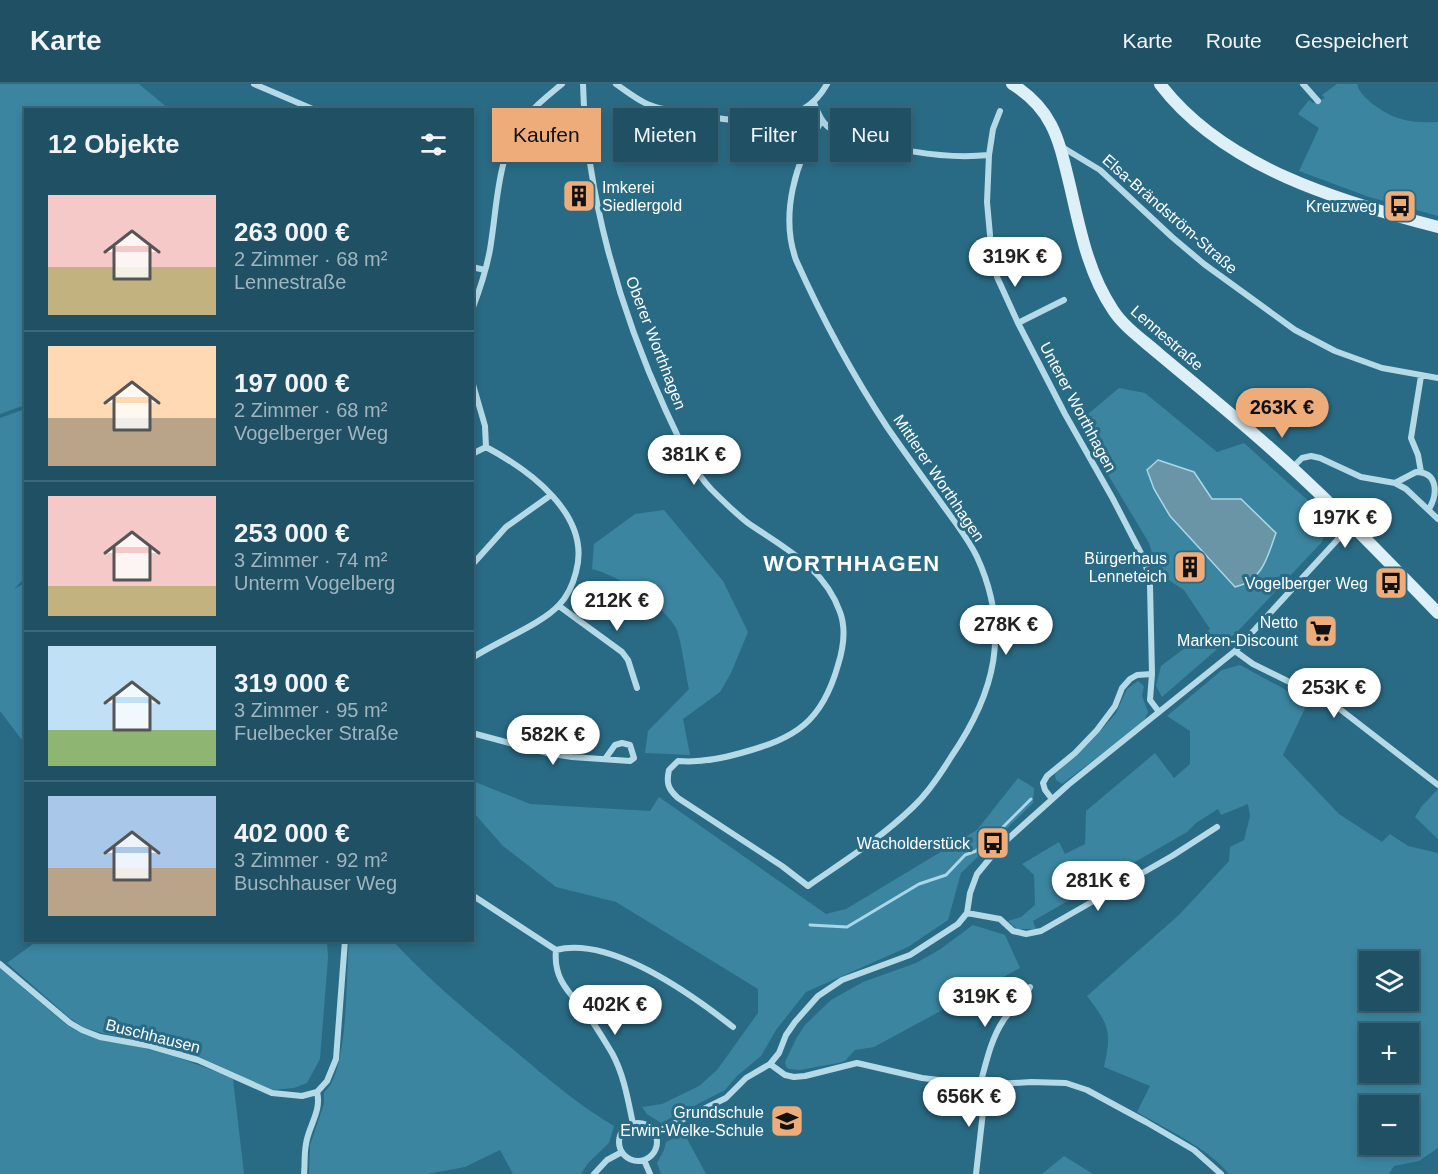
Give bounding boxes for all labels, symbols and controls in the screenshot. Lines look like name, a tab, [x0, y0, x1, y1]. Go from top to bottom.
text: Karte	[30, 25, 102, 56]
text: Karte	[1123, 29, 1173, 52]
text: Route	[1206, 29, 1262, 52]
text: Gespeichert	[1295, 29, 1408, 52]
chip: Kaufen	[492, 108, 601, 162]
chip: Mieten	[613, 108, 718, 162]
chip: Filter	[730, 108, 818, 162]
chip: Neu	[830, 108, 911, 162]
icon: filters	[417, 128, 450, 161]
text: 12 Objekte	[48, 129, 180, 159]
street label: Elsa-Brändström-Straße	[1099, 151, 1241, 277]
building icon: Imkerei Siedlergold	[561, 178, 597, 214]
place label: Imkerei Siedlergold	[602, 179, 682, 214]
bus stop icon: Kreuzweg	[1382, 188, 1418, 224]
place label: Kreuzweg	[1306, 198, 1377, 215]
text: 263 000 €	[234, 217, 350, 247]
icon: home	[96, 219, 168, 291]
pin: 319K €	[966, 237, 1064, 288]
text: 319K €	[983, 245, 1047, 267]
text: 2 Zimmer · 68 m²	[234, 248, 387, 270]
text: Lennestraße	[234, 271, 346, 293]
street label: Oberer Worthhagen	[623, 274, 689, 412]
street label: Lennestraße	[1128, 302, 1207, 374]
street label: Unterer Worthhagen	[1037, 339, 1119, 475]
text: 197 000 €	[234, 368, 350, 398]
icon: home	[96, 370, 168, 442]
pin: 263K €	[1233, 388, 1331, 439]
text: 263K €	[1250, 396, 1314, 418]
text: 2 Zimmer · 68 m²	[234, 399, 387, 421]
street label: Mittlerer Worthhagen	[890, 411, 988, 545]
text: Vogelberger Weg	[234, 422, 388, 444]
pin: 381K €	[645, 435, 743, 486]
text: 381K €	[662, 443, 726, 465]
pin: 197K €	[1296, 498, 1394, 549]
text: 197K €	[1313, 506, 1377, 528]
text: 253 000 €	[234, 518, 350, 548]
icon: home	[96, 520, 168, 592]
text: 3 Zimmer · 74 m²	[234, 549, 387, 571]
building icon: Bürgerhaus Lenneteich	[1172, 549, 1208, 585]
place label: Bürgerhaus Lenneteich	[1084, 550, 1167, 585]
district label: WORTHHAGEN	[763, 551, 941, 576]
bus stop icon: Vogelberger Weg	[1373, 565, 1409, 601]
text: Unterm Vogelberg	[234, 572, 395, 594]
place label: Vogelberger Weg	[1245, 575, 1368, 592]
pin: 212K €	[568, 581, 666, 632]
text: 212K €	[585, 589, 649, 611]
pin: 278K €	[957, 605, 1055, 656]
text: 278K €	[974, 613, 1038, 635]
supermarket icon: Netto Marken-Discount	[1303, 613, 1339, 649]
place label: Netto Marken-Discount	[1177, 614, 1299, 649]
text: 319 000 €	[234, 668, 350, 698]
pin: 253K €	[1285, 668, 1383, 719]
icon: home	[96, 670, 168, 742]
text: 253K €	[1302, 676, 1366, 698]
text: 3 Zimmer · 95 m²	[234, 699, 387, 721]
pin: 582K €	[504, 715, 602, 766]
text: Fuelbecker Straße	[234, 722, 399, 744]
text: 582K €	[521, 723, 585, 745]
text: 402 000 €	[234, 818, 350, 848]
icon: home	[96, 820, 168, 892]
bus stop icon: Wacholderstück	[975, 825, 1011, 861]
place label: Wacholderstück	[857, 835, 971, 852]
text: 3 Zimmer · 92 m²	[234, 849, 387, 871]
pin: 281K €	[1049, 861, 1147, 912]
text: 281K €	[1066, 869, 1130, 891]
text: Buschhauser Weg	[234, 872, 397, 894]
map controls	[1359, 951, 1419, 1155]
button: layers	[1359, 951, 1419, 1011]
pin: 319K €	[936, 977, 1034, 1028]
pin: 402K €	[566, 985, 664, 1036]
text: 319K €	[953, 985, 1017, 1007]
text: 402K €	[583, 993, 647, 1015]
street label: Buschhausen	[104, 1016, 202, 1056]
button: +	[1359, 1023, 1419, 1083]
pin: 656K €	[920, 1077, 1018, 1128]
text: 656K €	[937, 1085, 1001, 1107]
button: −	[1359, 1095, 1419, 1155]
school or university icon: Grundschule Erwin-Welke-Schule	[769, 1103, 805, 1139]
place label: Grundschule Erwin-Welke-Schule	[620, 1104, 764, 1139]

